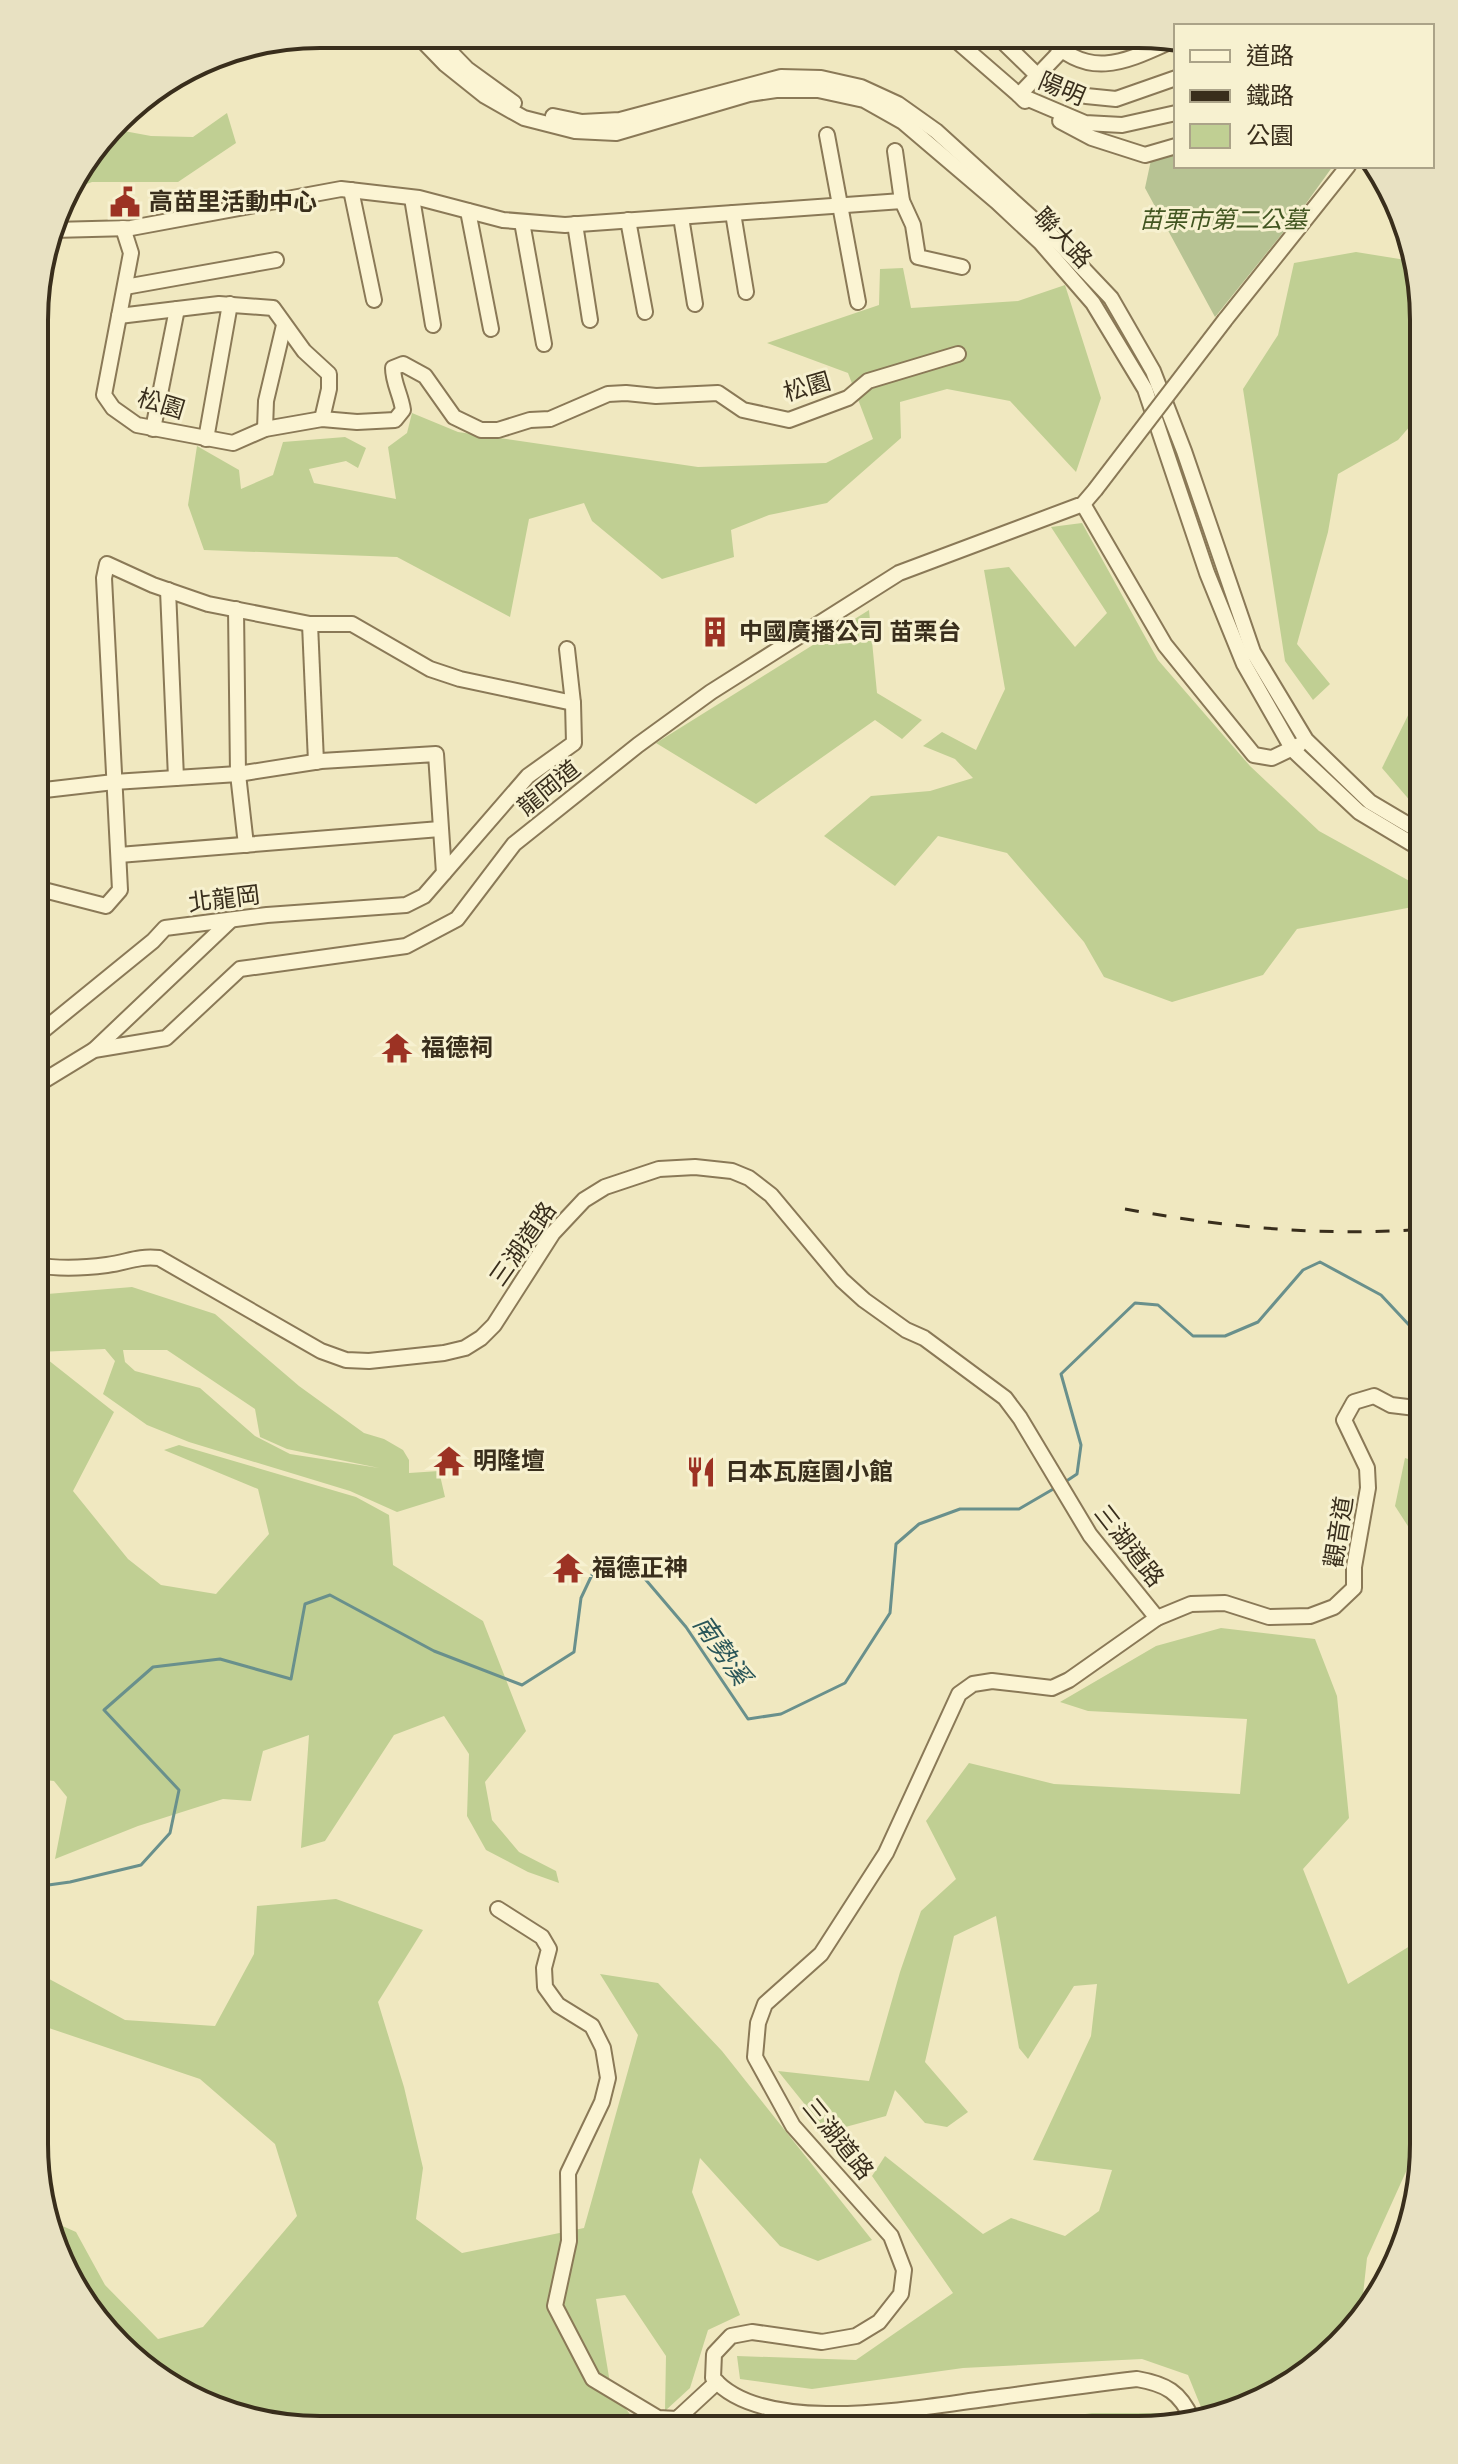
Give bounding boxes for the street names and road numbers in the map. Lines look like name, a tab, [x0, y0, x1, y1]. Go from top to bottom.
street label: 陽明	[1034, 65, 1090, 112]
street label: 聯大路	[1027, 201, 1099, 275]
street label: 松園	[780, 365, 834, 408]
street label: 松園	[134, 382, 189, 425]
street label: 龍岡道	[511, 753, 586, 822]
street label: 北龍岡	[186, 879, 262, 918]
street label: 三湖道路	[482, 1196, 563, 1292]
street label: 觀音道	[1318, 1494, 1359, 1570]
street label: 三湖道路	[1088, 1498, 1171, 1593]
street label: 三湖道路	[796, 2092, 881, 2186]

